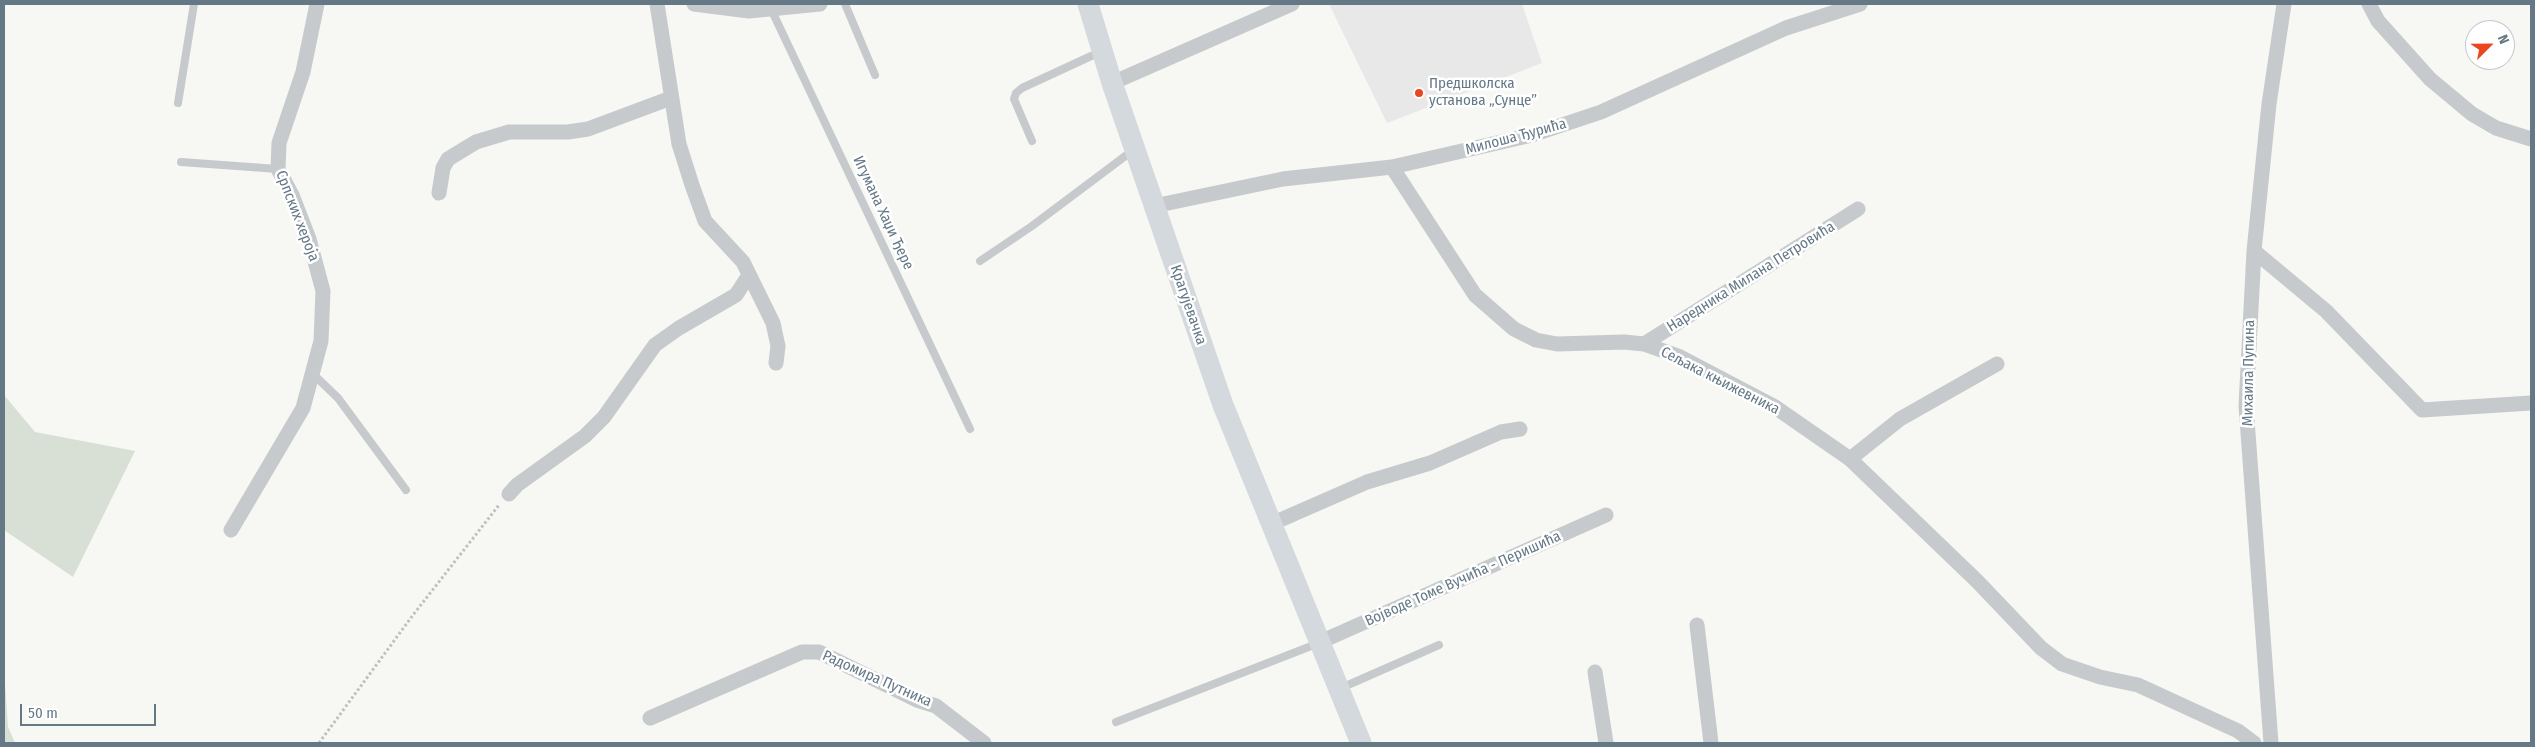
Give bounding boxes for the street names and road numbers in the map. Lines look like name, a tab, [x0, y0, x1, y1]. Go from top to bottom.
street label: Милоша Ђурића	[1464, 115, 1568, 159]
street label: Игумана Хаџи Ђере	[849, 153, 917, 273]
street label: Српских хероја	[271, 168, 323, 264]
street label: Наредника Милана Петровића	[1664, 218, 1838, 336]
street label: Крагујевачка	[1166, 263, 1210, 347]
street label: Михаила Пупина	[2239, 320, 2259, 426]
street label: Сељака књижевника	[1658, 343, 1782, 419]
street label: Војводе Томе Вучића - Перишића	[1362, 528, 1564, 630]
street label: Радомира Путника	[820, 647, 934, 711]

